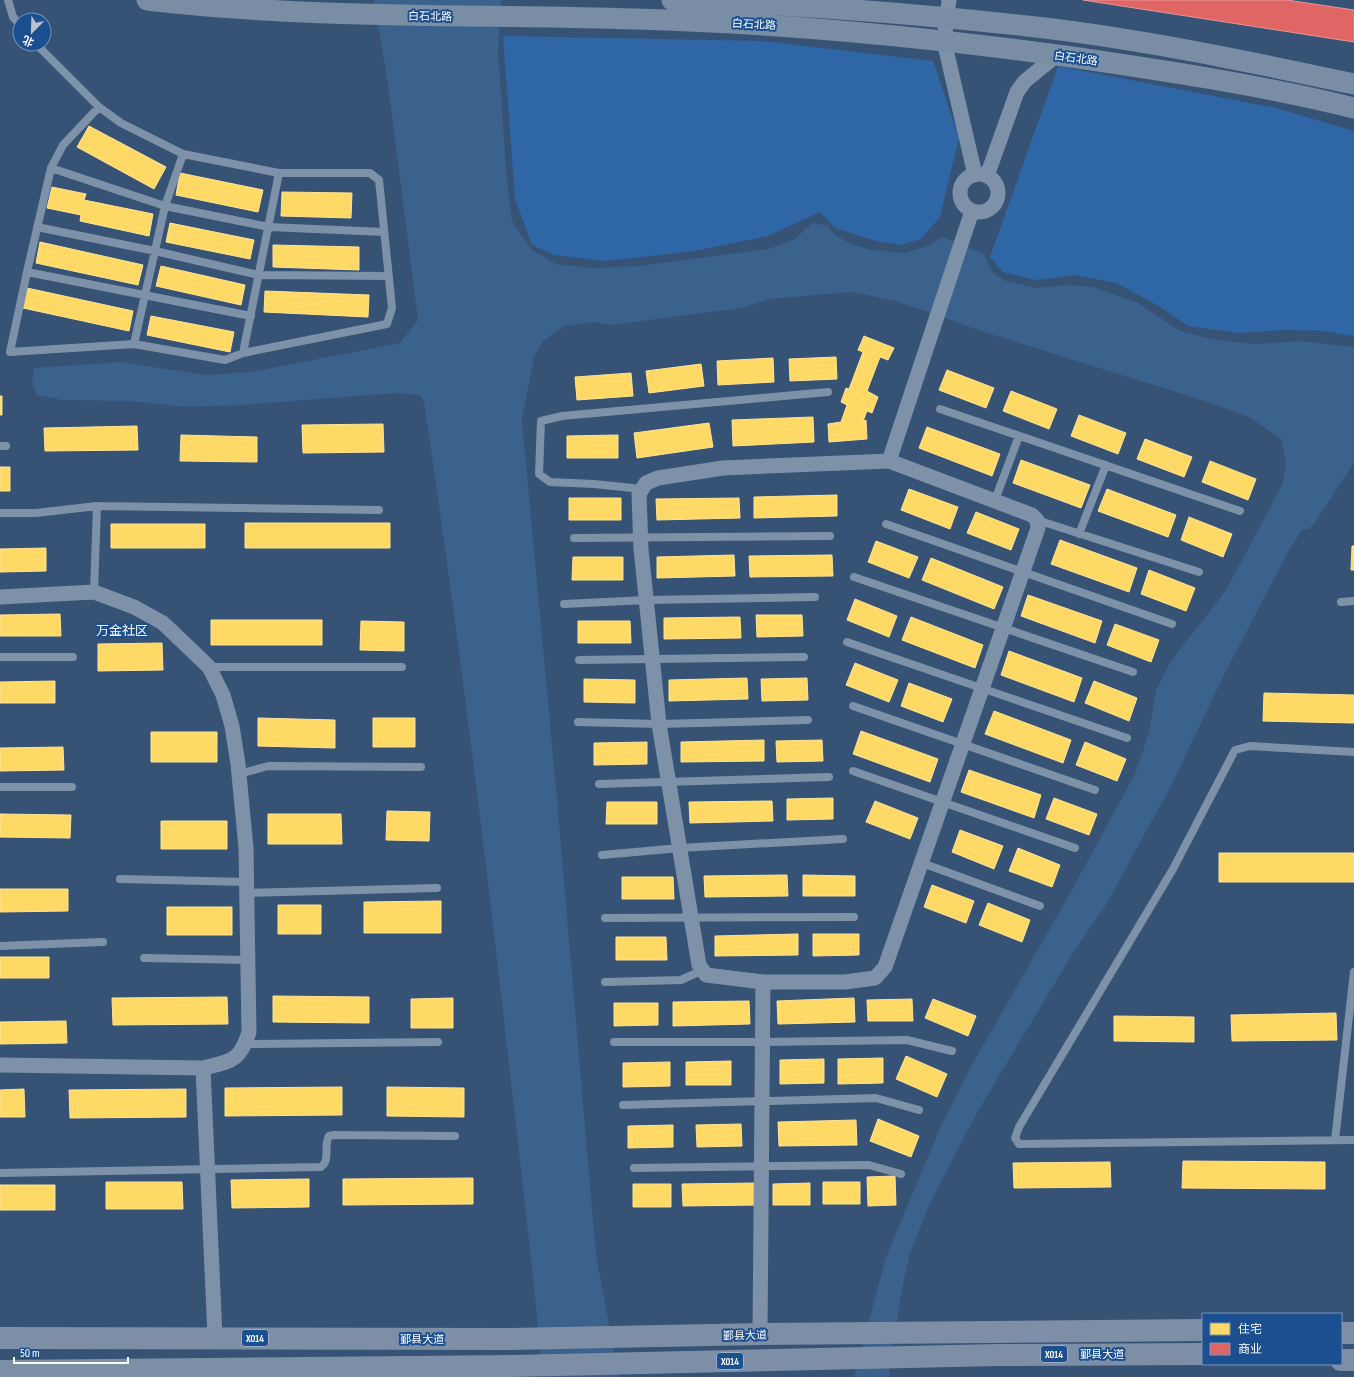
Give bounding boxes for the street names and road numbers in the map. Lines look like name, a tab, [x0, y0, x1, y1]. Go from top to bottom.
street label: 白石北路	[408, 10, 452, 23]
street label: 白石北路	[732, 17, 776, 32]
street label: 白石北路	[1053, 49, 1099, 68]
street label: 鄞县大道	[723, 1329, 767, 1342]
road number: X014	[242, 1330, 268, 1346]
street label: 鄞县大道	[400, 1333, 444, 1346]
road number: X014	[1041, 1346, 1067, 1362]
street label: 鄞县大道	[1080, 1348, 1124, 1361]
road number: X014	[717, 1353, 743, 1369]

